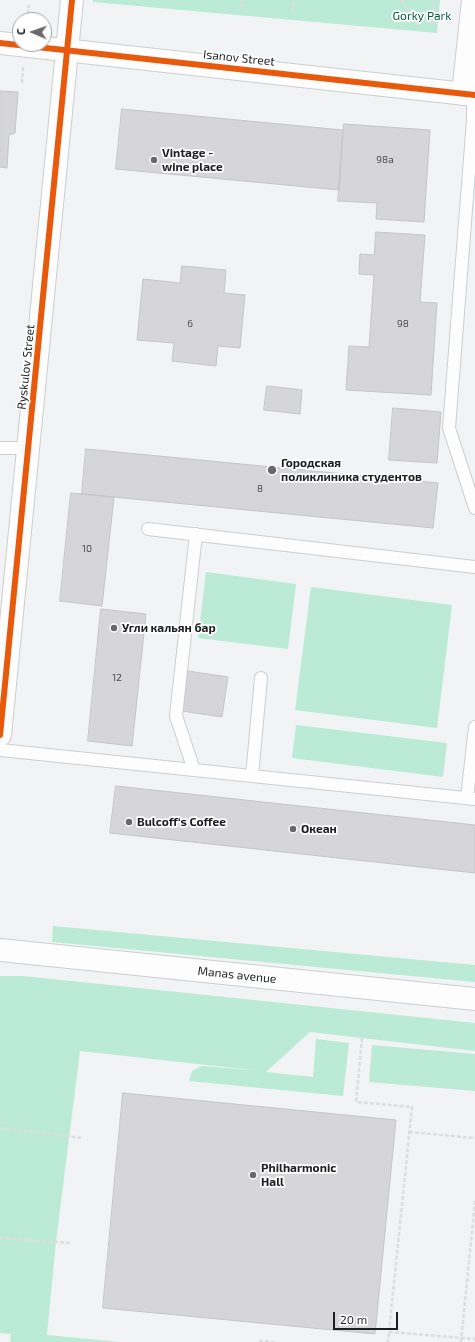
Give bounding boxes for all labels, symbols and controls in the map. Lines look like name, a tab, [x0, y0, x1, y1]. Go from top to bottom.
park label: Gorky Park	[393, 9, 451, 23]
north arrow	[12, 12, 52, 52]
text: С	[14, 28, 27, 35]
street label: Isanov Street	[202, 47, 276, 69]
place label: Vintage - wine place	[162, 146, 223, 174]
house number: 98а	[376, 154, 394, 166]
marker: Vintage - wine place	[149, 155, 159, 165]
house number: 6	[187, 318, 193, 330]
house number: 98	[397, 318, 409, 330]
street label: Ryskulov Street	[14, 324, 38, 410]
place label: Городская поликлиника студентов	[281, 456, 422, 484]
marker: Городская поликлиника студентов	[266, 464, 278, 476]
house number: 8	[257, 483, 263, 495]
house number: 10	[82, 543, 92, 555]
place label: Угли кальян бар	[122, 621, 216, 635]
marker: Угли кальян бар	[109, 623, 119, 633]
house number: 12	[112, 672, 122, 684]
place label: Bulcoff‘s Coffee	[137, 815, 226, 829]
marker: Bulcoff‘s Coffee	[124, 817, 134, 827]
place label: Океан	[301, 822, 337, 836]
marker: Океан	[288, 824, 298, 834]
street label: Manas avenue	[197, 964, 277, 986]
place label: Philharmonic Hall	[261, 1161, 336, 1189]
marker: Philharmonic Hall	[248, 1170, 258, 1180]
scale bar	[335, 1304, 400, 1330]
text: 20 m	[340, 1312, 367, 1326]

